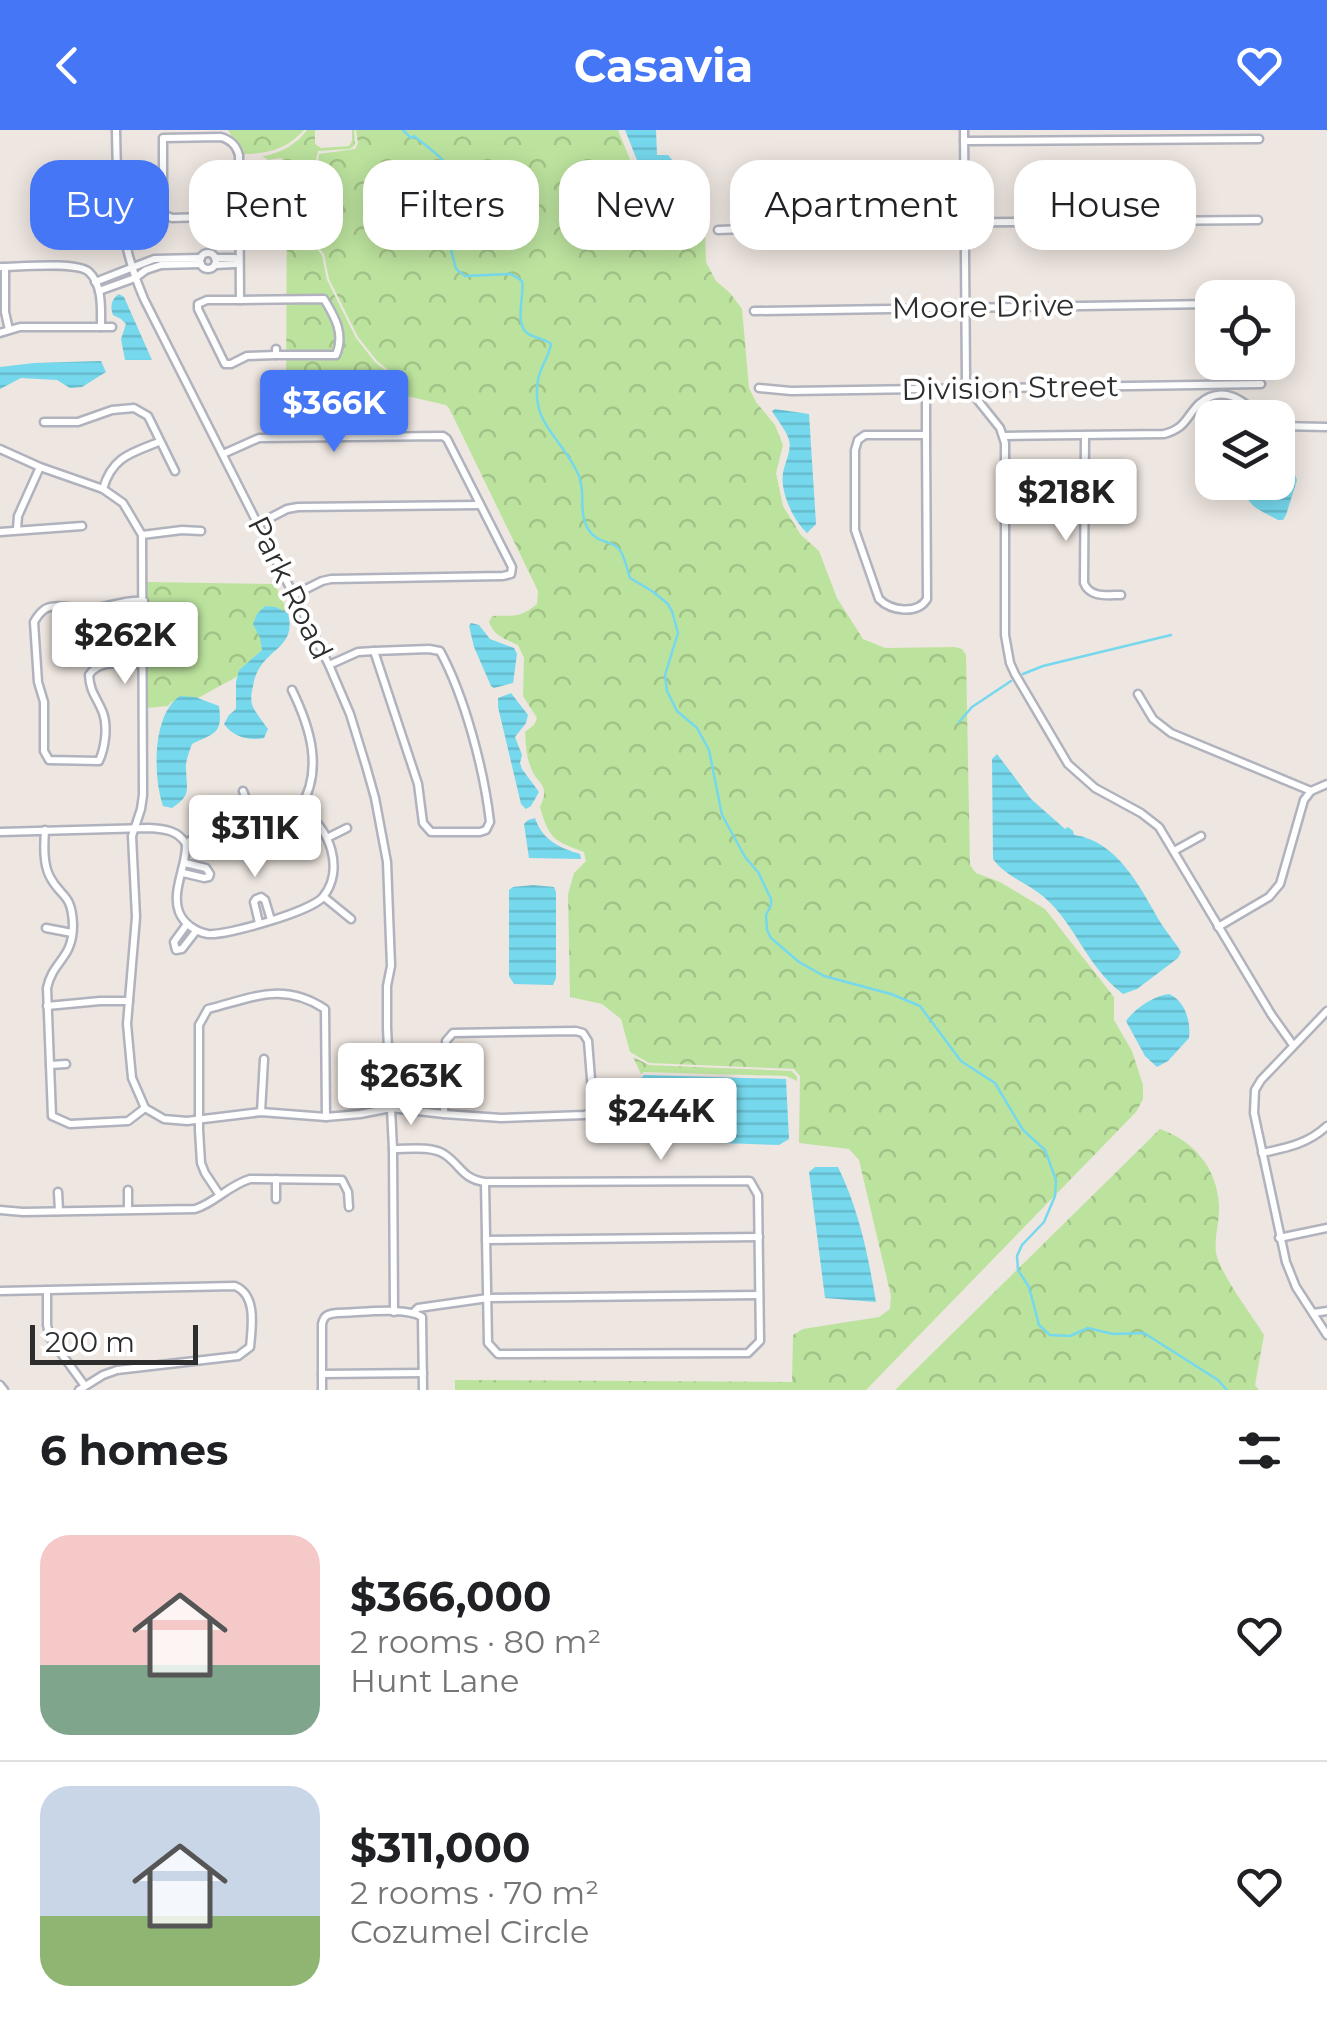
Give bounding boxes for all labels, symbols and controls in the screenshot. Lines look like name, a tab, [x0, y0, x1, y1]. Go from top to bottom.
icon: back	[40, 38, 95, 93]
text: Casavia	[574, 38, 753, 93]
icon: heart	[1232, 38, 1287, 93]
chip: Buy	[30, 160, 169, 250]
chip: Rent	[189, 160, 343, 250]
chip: Filters	[363, 160, 539, 250]
chip: New	[559, 160, 710, 250]
chip: Apartment	[730, 160, 994, 250]
chip: House	[1014, 160, 1196, 250]
map controls	[1195, 280, 1295, 500]
button: locate	[1195, 280, 1295, 380]
street label: Moore Drive	[891, 286, 1075, 327]
street label: Division Street	[901, 367, 1119, 408]
pin: $366K	[264, 370, 404, 455]
text: $366K	[282, 383, 386, 422]
button: layers	[1195, 400, 1295, 500]
pin: $218K	[996, 459, 1136, 544]
text: $218K	[1018, 472, 1114, 511]
street label: Park Road	[240, 510, 341, 665]
pin: $262K	[55, 602, 195, 687]
text: $262K	[74, 615, 176, 654]
pin: $311K	[185, 795, 325, 880]
text: $311K	[211, 808, 299, 847]
pin: $263K	[341, 1043, 481, 1128]
text: $263K	[360, 1056, 462, 1095]
pin: $244K	[591, 1078, 731, 1163]
text: $244K	[608, 1091, 714, 1130]
scale bar	[30, 1320, 198, 1364]
text: 200 m	[45, 1325, 135, 1359]
icon: filters	[1232, 1423, 1287, 1478]
text: 6 homes	[40, 1424, 228, 1476]
text: $366,000	[350, 1570, 551, 1622]
icon: home	[120, 1575, 240, 1695]
icon: heart	[1232, 1608, 1287, 1663]
text: 2 rooms · 80 m²	[350, 1622, 601, 1661]
text: Hunt Lane	[350, 1661, 519, 1700]
text: $311,000	[350, 1821, 530, 1873]
icon: home	[120, 1826, 240, 1946]
icon: heart	[1232, 1859, 1287, 1914]
text: 2 rooms · 70 m²	[350, 1873, 599, 1912]
text: Cozumel Circle	[350, 1912, 589, 1951]

